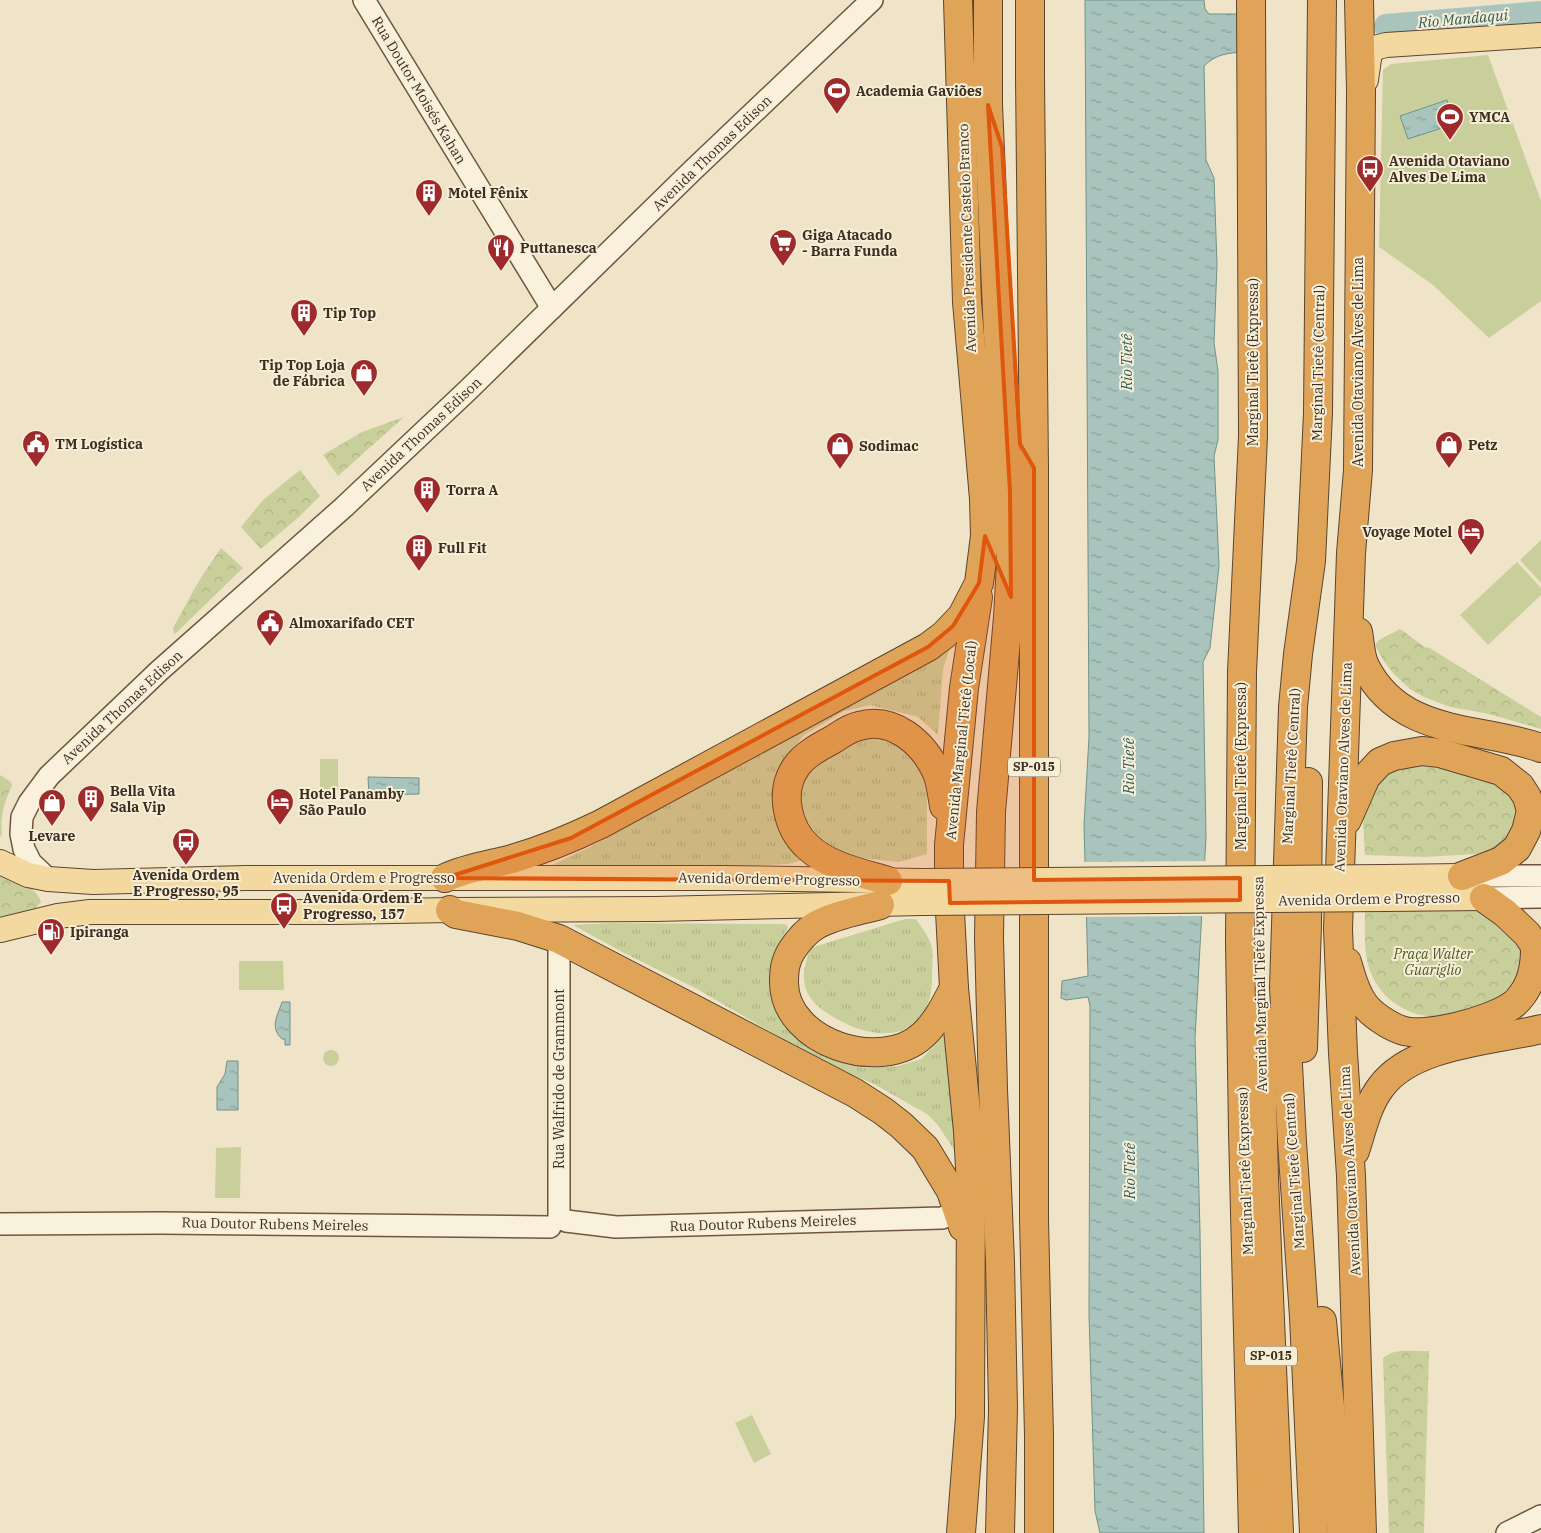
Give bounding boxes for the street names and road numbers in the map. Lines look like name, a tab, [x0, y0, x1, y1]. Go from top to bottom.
street label: Rua Doutor Moisés Kahan	[368, 13, 470, 167]
street label: Avenida Thomas Edison	[649, 91, 776, 215]
street label: Avenida Presidente Castelo Branco	[954, 123, 980, 353]
street label: Avenida Otaviano Alves de Lima	[1349, 256, 1367, 467]
street label: Marginal Tietê (Expressa)	[1244, 278, 1262, 446]
street label: Marginal Tietê (Central)	[1308, 285, 1328, 441]
street label: Avenida Thomas Edison	[357, 373, 485, 495]
street label: Avenida Marginal Tietê (Local)	[942, 639, 980, 841]
street label: Avenida Thomas Edison	[58, 646, 186, 768]
street label: Avenida Otaviano Alves de Lima	[1330, 661, 1356, 872]
street label: Marginal Tietê (Expressa)	[1232, 682, 1250, 850]
street label: Marginal Tietê (Central)	[1278, 687, 1304, 845]
road number: SP-015	[1008, 758, 1060, 776]
street label: Avenida Ordem e Progresso	[678, 868, 860, 890]
street label: Avenida Ordem e Progresso	[273, 869, 455, 887]
street label: Avenida Marginal Tietê Expressa	[1249, 875, 1271, 1092]
street label: Avenida Ordem e Progresso	[1278, 888, 1460, 910]
street label: Rua Walfrido de Grammont	[550, 989, 568, 1169]
street label: Avenida Otaviano Alves de Lima	[1335, 1065, 1364, 1277]
street label: Marginal Tietê (Expressa)	[1233, 1087, 1257, 1255]
street label: Marginal Tietê (Central)	[1280, 1092, 1308, 1250]
street label: Rua Doutor Rubens Meireles	[669, 1211, 857, 1235]
street label: Rua Doutor Rubens Meireles	[181, 1213, 369, 1235]
road number: SP-015	[1245, 1346, 1297, 1365]

